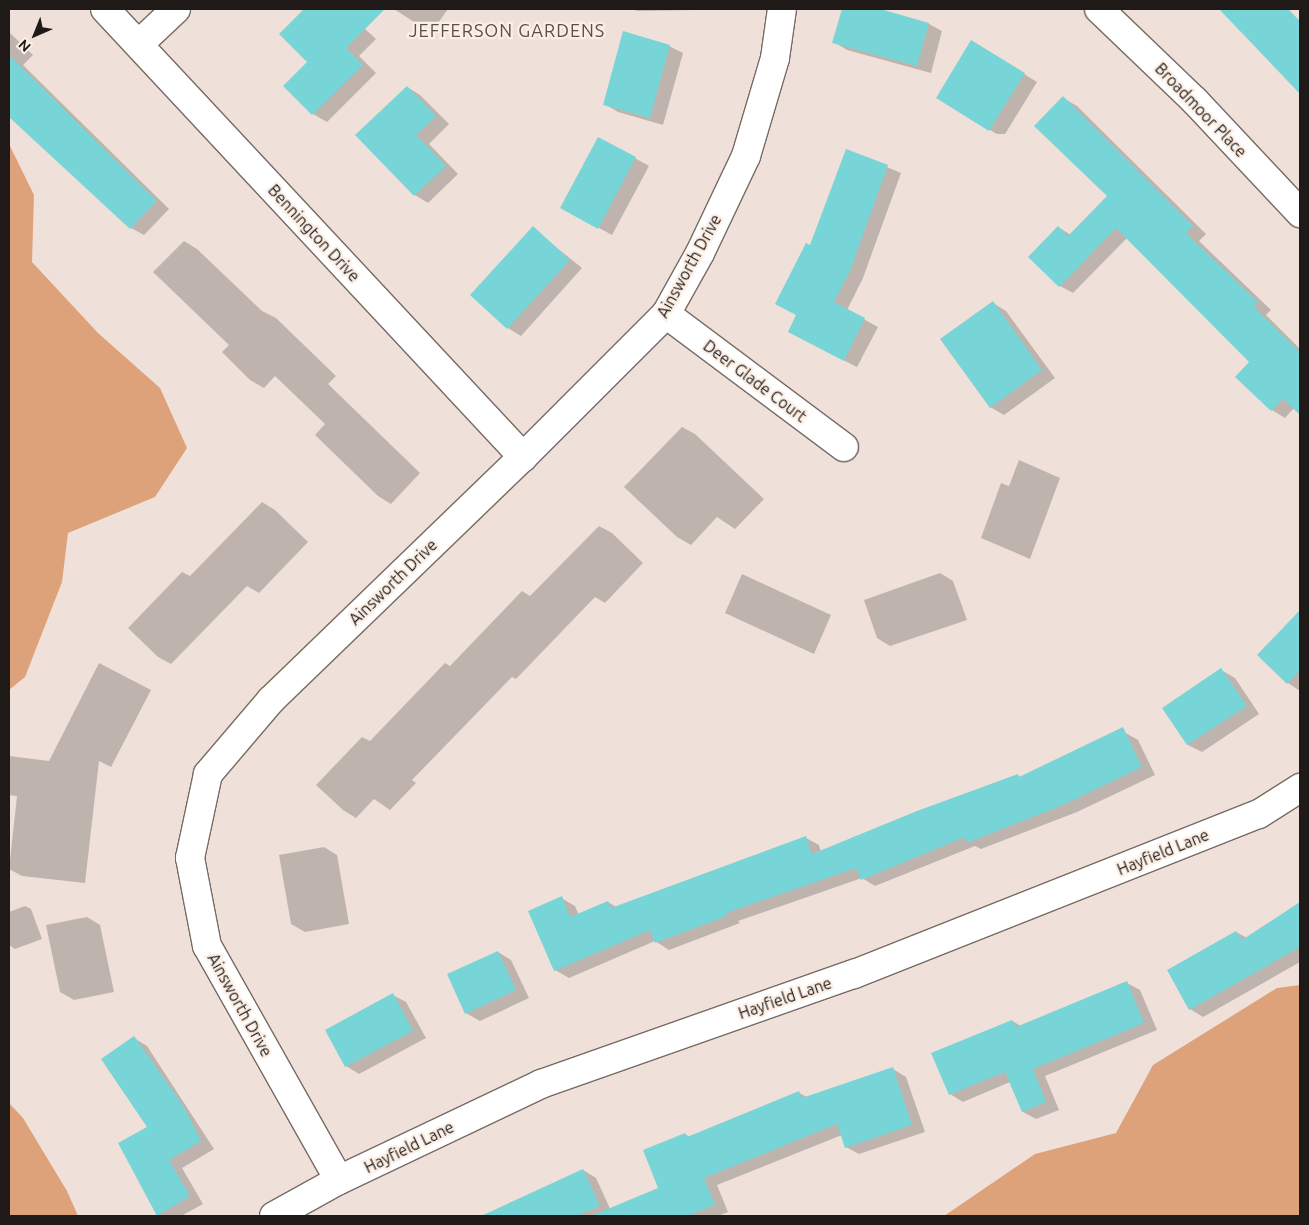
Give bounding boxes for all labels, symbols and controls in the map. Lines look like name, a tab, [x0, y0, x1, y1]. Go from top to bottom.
north arrow	[10, 10, 60, 60]
district label: JEFFERSON GARDENS	[407, 19, 607, 41]
text: N	[15, 36, 34, 55]
street label: Broadmoor Place	[1151, 59, 1251, 161]
street label: Bennington Drive	[264, 180, 364, 286]
street label: Ainsworth Drive	[653, 211, 725, 321]
street label: Deer Glade Court	[700, 336, 810, 426]
street label: Ainsworth Drive	[345, 535, 441, 629]
street label: Hayfield Lane	[1114, 825, 1212, 879]
street label: Ainsworth Drive	[204, 950, 276, 1060]
street label: Hayfield Lane	[736, 973, 834, 1023]
street label: Hayfield Lane	[361, 1117, 457, 1177]

